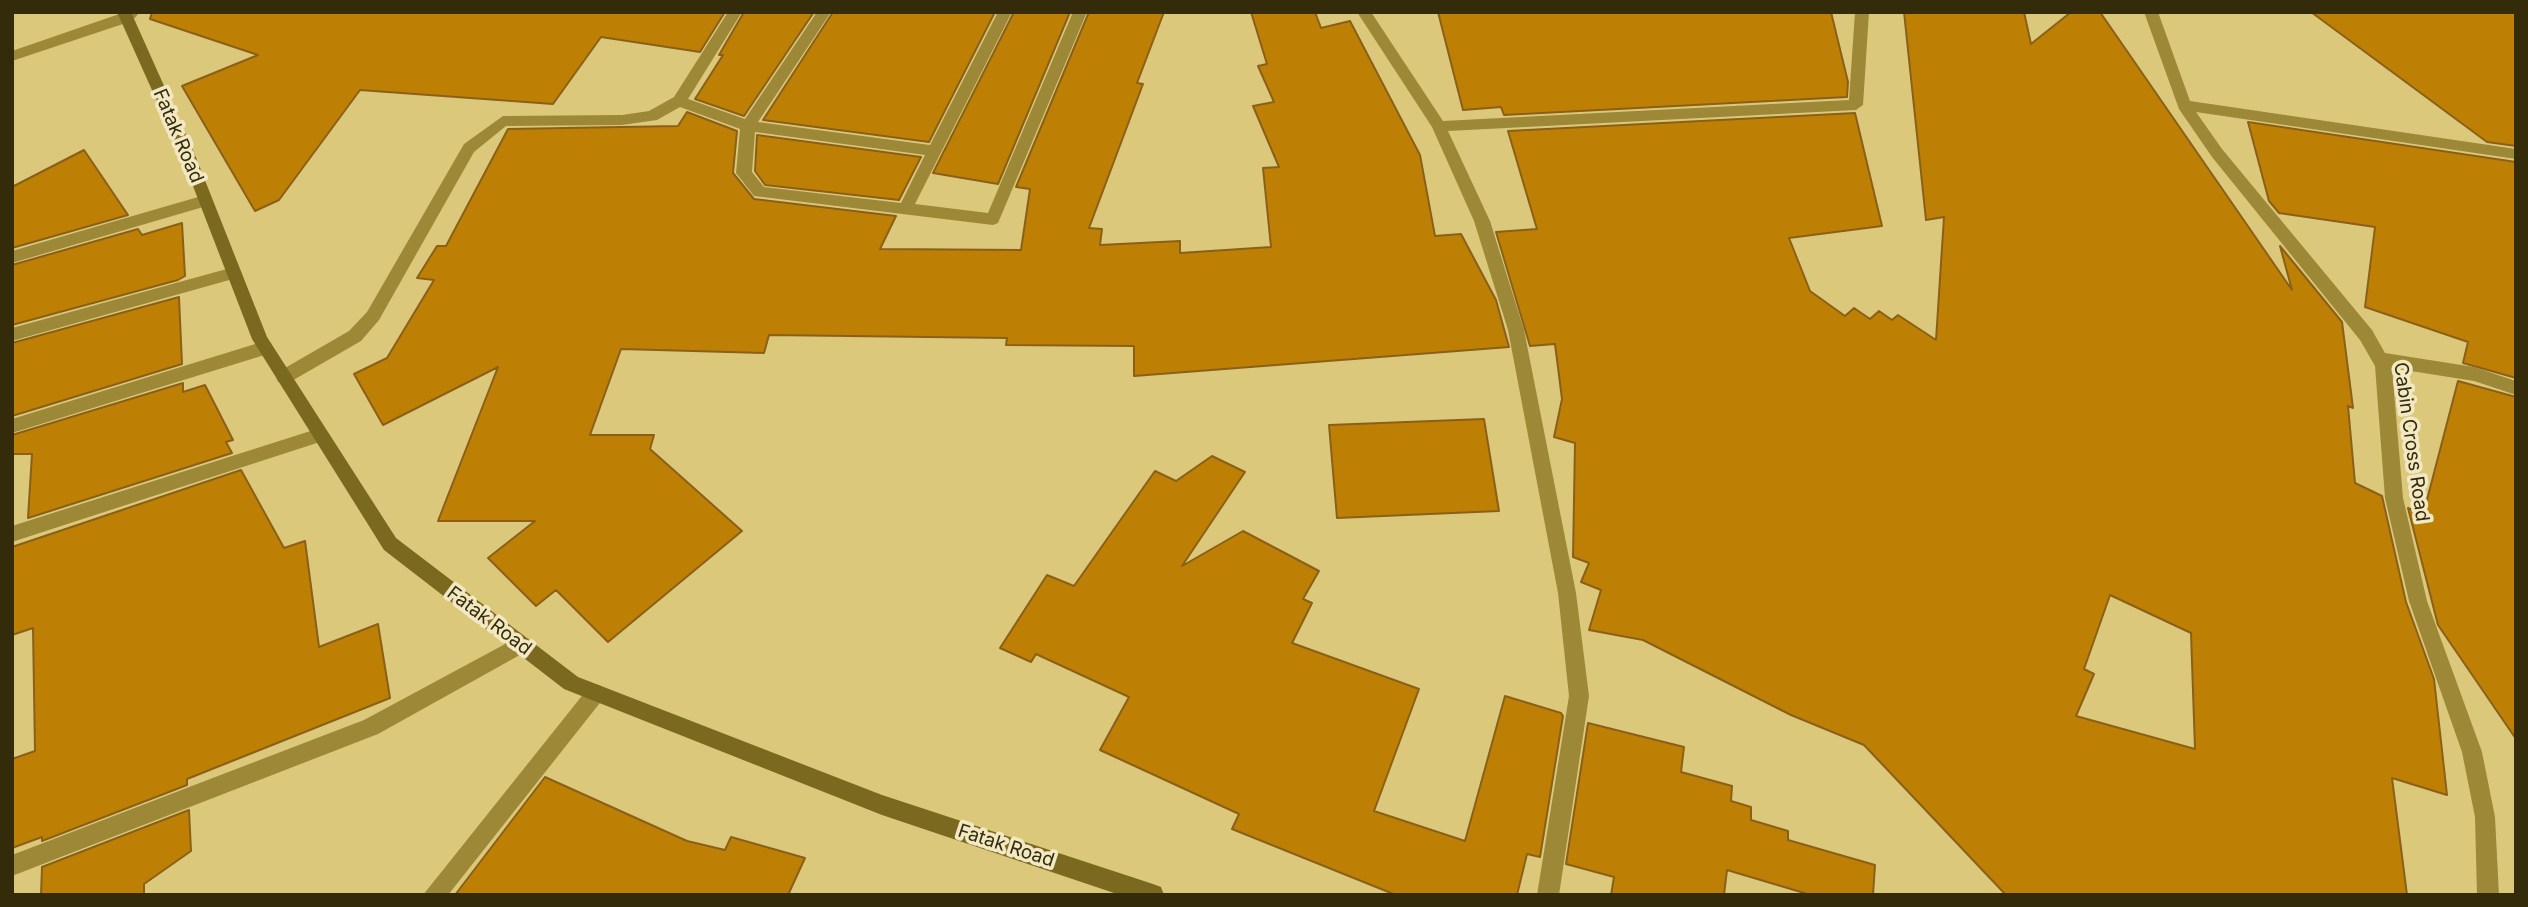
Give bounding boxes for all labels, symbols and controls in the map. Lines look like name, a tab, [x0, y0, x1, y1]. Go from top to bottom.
street label: Fatak Road	[148, 86, 208, 186]
street label: Cabin Cross Road	[2389, 361, 2433, 523]
street label: Fatak Road	[442, 582, 536, 660]
street label: Fatak Road	[955, 820, 1057, 872]

